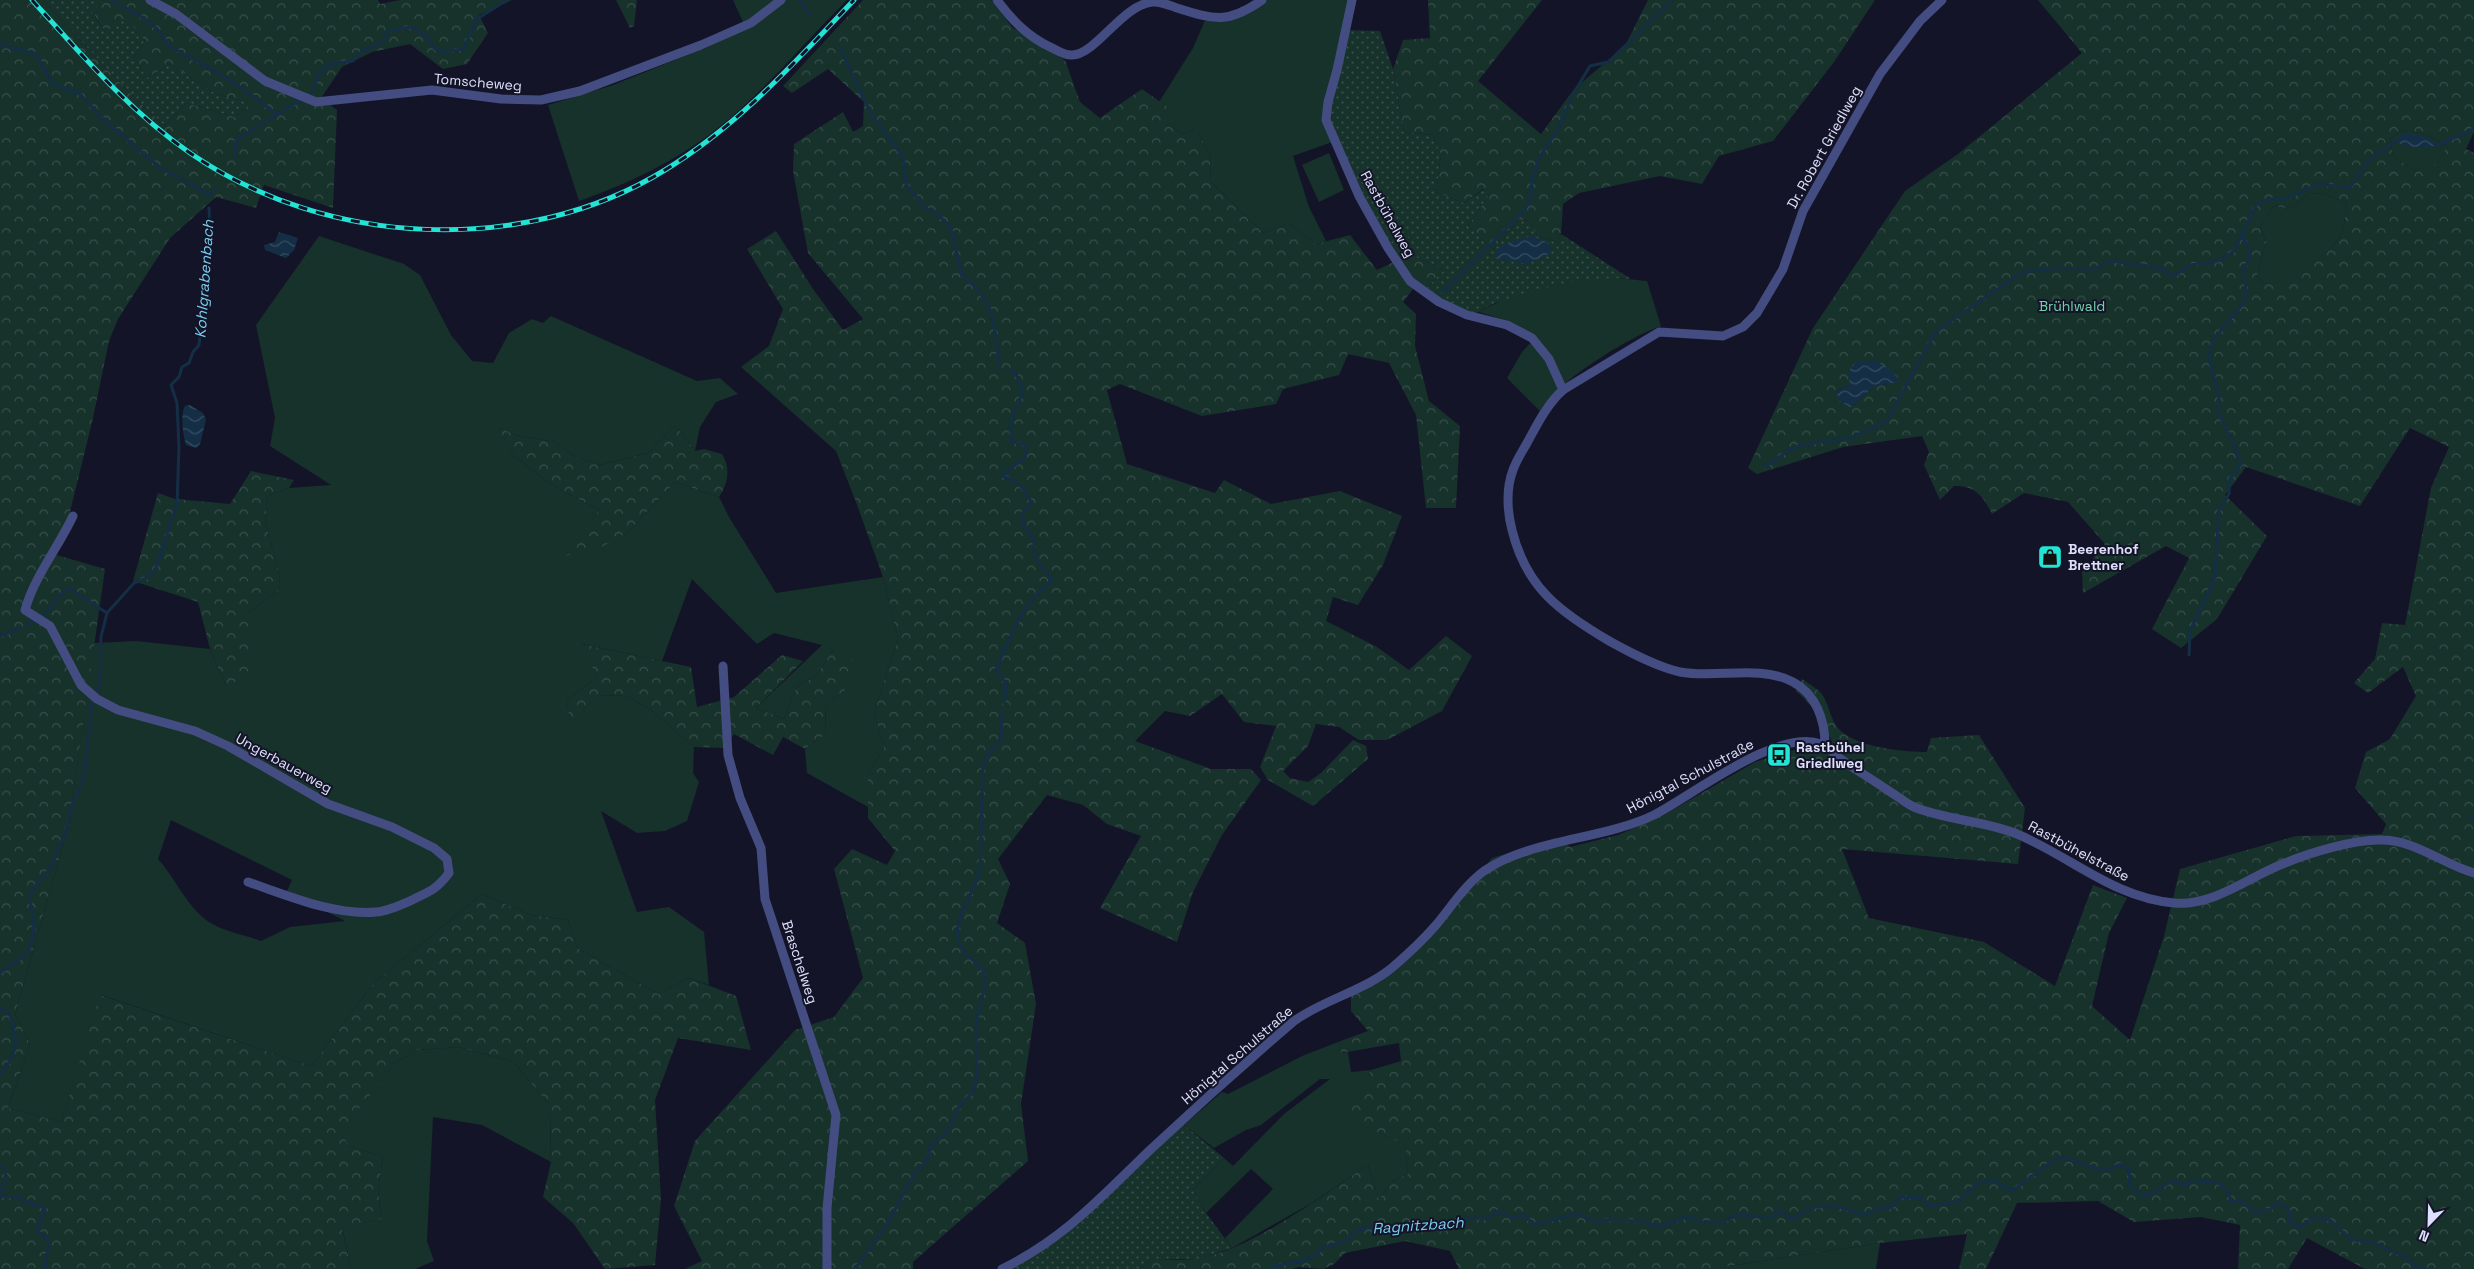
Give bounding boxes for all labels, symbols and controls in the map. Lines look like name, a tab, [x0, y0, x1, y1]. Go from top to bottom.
street label: Tomscheweg	[433, 69, 523, 95]
street label: Dr. Robert Griedlweg	[1783, 83, 1865, 211]
street label: Rastbühelweg	[1357, 167, 1419, 261]
water label: Kohlgrabenbach	[190, 218, 218, 339]
park label: Brühlwald	[2039, 297, 2105, 315]
place label: Beerenhof Brettner	[2068, 540, 2139, 574]
shop icon: Beerenhof Brettner	[2037, 544, 2063, 570]
street label: Ungerbauerweg	[232, 729, 336, 797]
street label: Hönigtal Schulstraße	[1623, 735, 1757, 817]
place label: Rastbühel Griedlweg	[1796, 738, 1864, 772]
bus stop icon: Rastbühel Griedlweg	[1766, 742, 1792, 768]
street label: Rastbühelstraße	[2025, 817, 2133, 885]
street label: Braschelweg	[778, 918, 822, 1006]
street label: Hönigtal Schulstraße	[1178, 1002, 1296, 1108]
north arrow	[2404, 1199, 2454, 1249]
water label: Ragnitzbach	[1372, 1212, 1465, 1238]
text: N	[2416, 1226, 2432, 1246]

